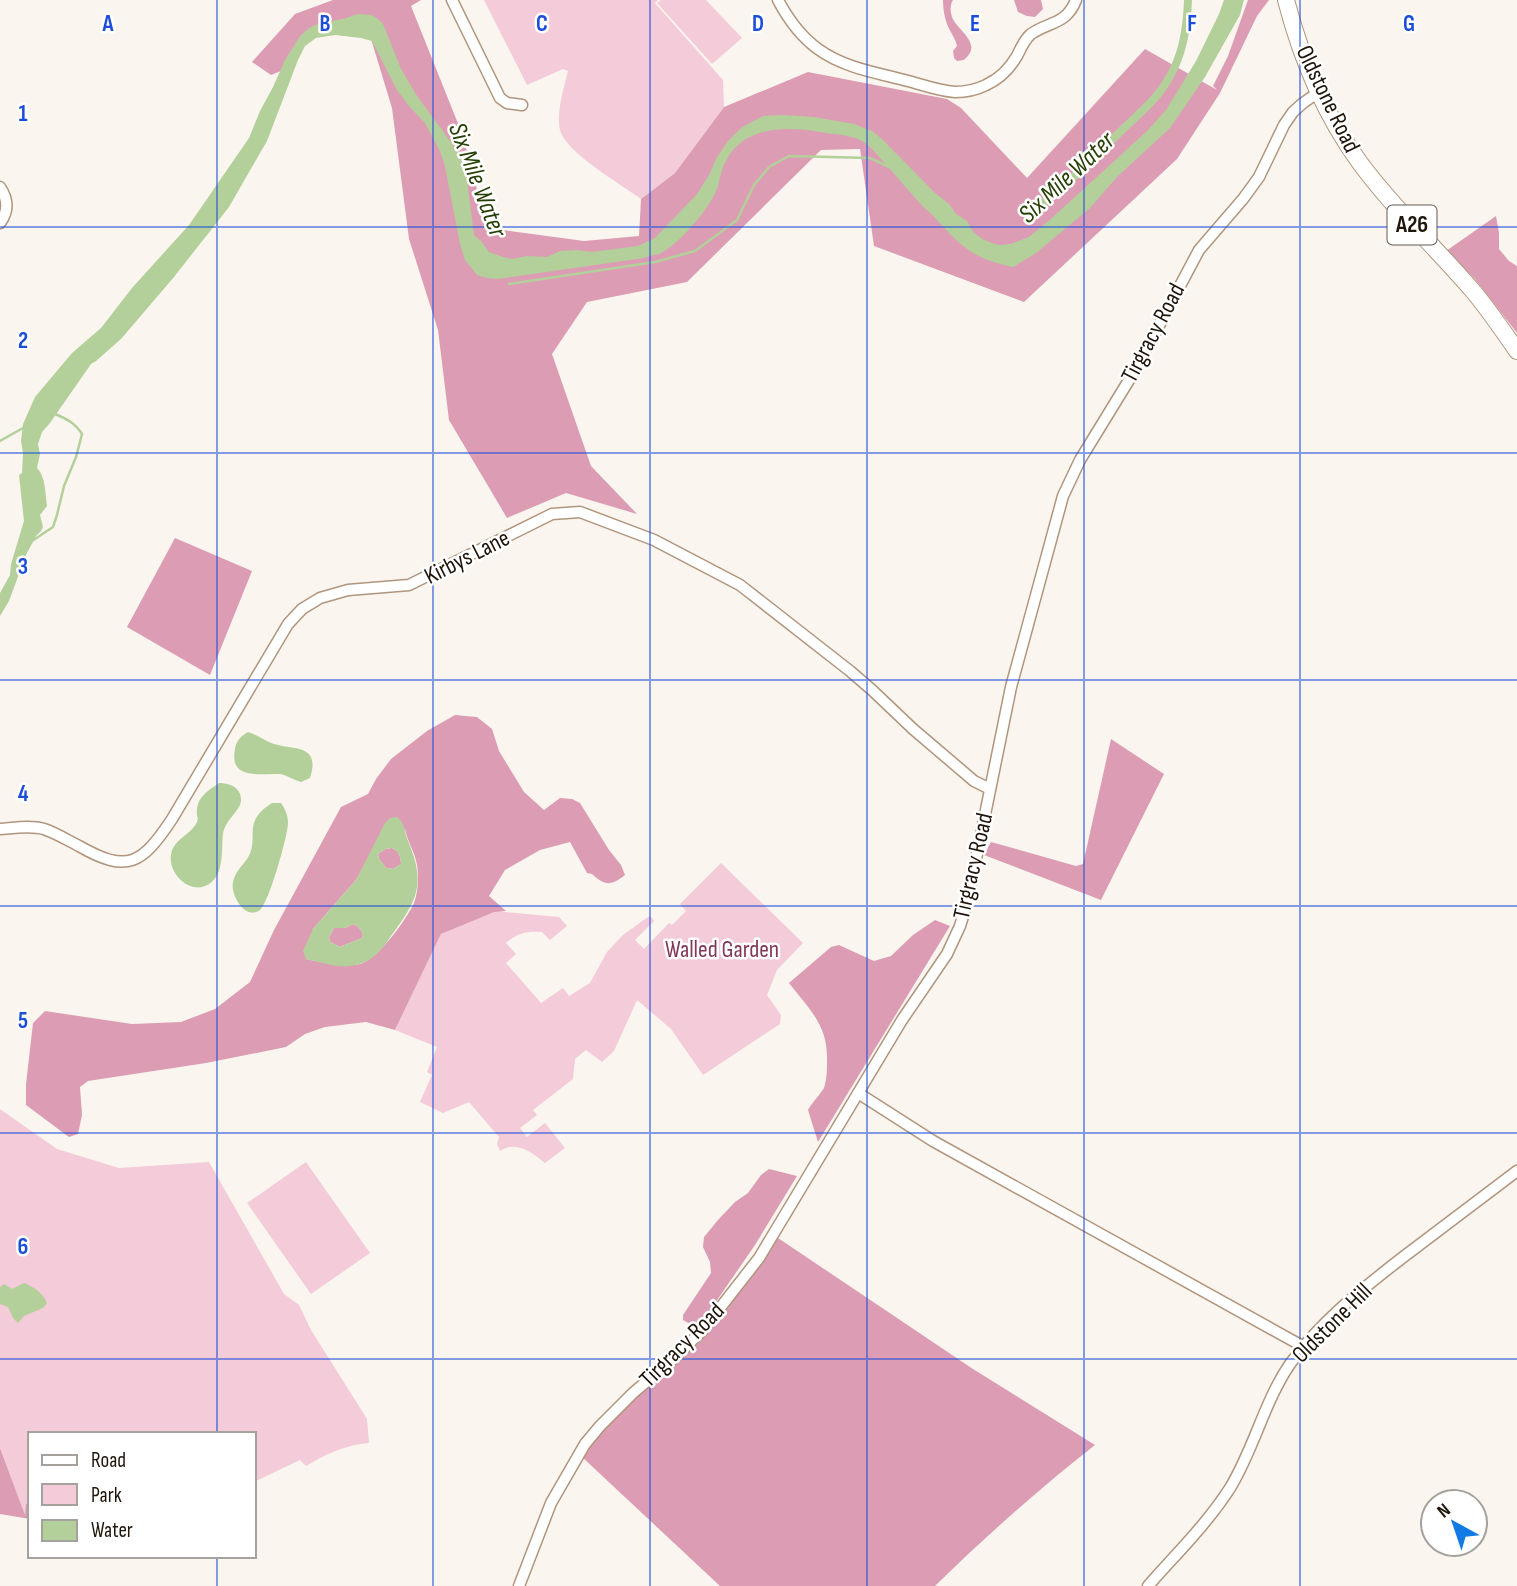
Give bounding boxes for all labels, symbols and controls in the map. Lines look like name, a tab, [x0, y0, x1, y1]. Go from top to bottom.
text: A	[102, 10, 115, 38]
text: B	[320, 10, 331, 38]
text: C	[536, 10, 548, 38]
text: D	[752, 10, 764, 38]
text: E	[970, 10, 980, 38]
text: F	[1187, 10, 1197, 38]
text: G	[1403, 10, 1415, 38]
street label: Oldstone Road	[1290, 41, 1366, 157]
text: 1	[18, 100, 28, 128]
water label: Six Mile Water	[441, 119, 514, 243]
water label: Six Mile Water	[1013, 125, 1123, 230]
road number: A26	[1388, 206, 1436, 244]
street label: Tirgracy Road	[1115, 278, 1191, 388]
text: 2	[18, 327, 28, 355]
street label: Kirbys Lane	[420, 523, 514, 591]
text: 3	[18, 553, 28, 581]
text: 4	[18, 780, 29, 808]
street label: Tirgracy Road	[947, 810, 999, 922]
park label: Walled Garden	[665, 935, 779, 964]
text: 5	[18, 1007, 28, 1035]
text: 6	[18, 1233, 28, 1261]
street label: Oldstone Hill	[1286, 1277, 1378, 1369]
street label: Tirgracy Road	[633, 1296, 731, 1394]
legend	[28, 1432, 256, 1558]
text: Road	[91, 1448, 126, 1473]
text: Park	[91, 1483, 122, 1508]
north arrow	[1419, 1488, 1489, 1558]
text: N	[1433, 1499, 1455, 1523]
text: Water	[91, 1518, 133, 1543]

